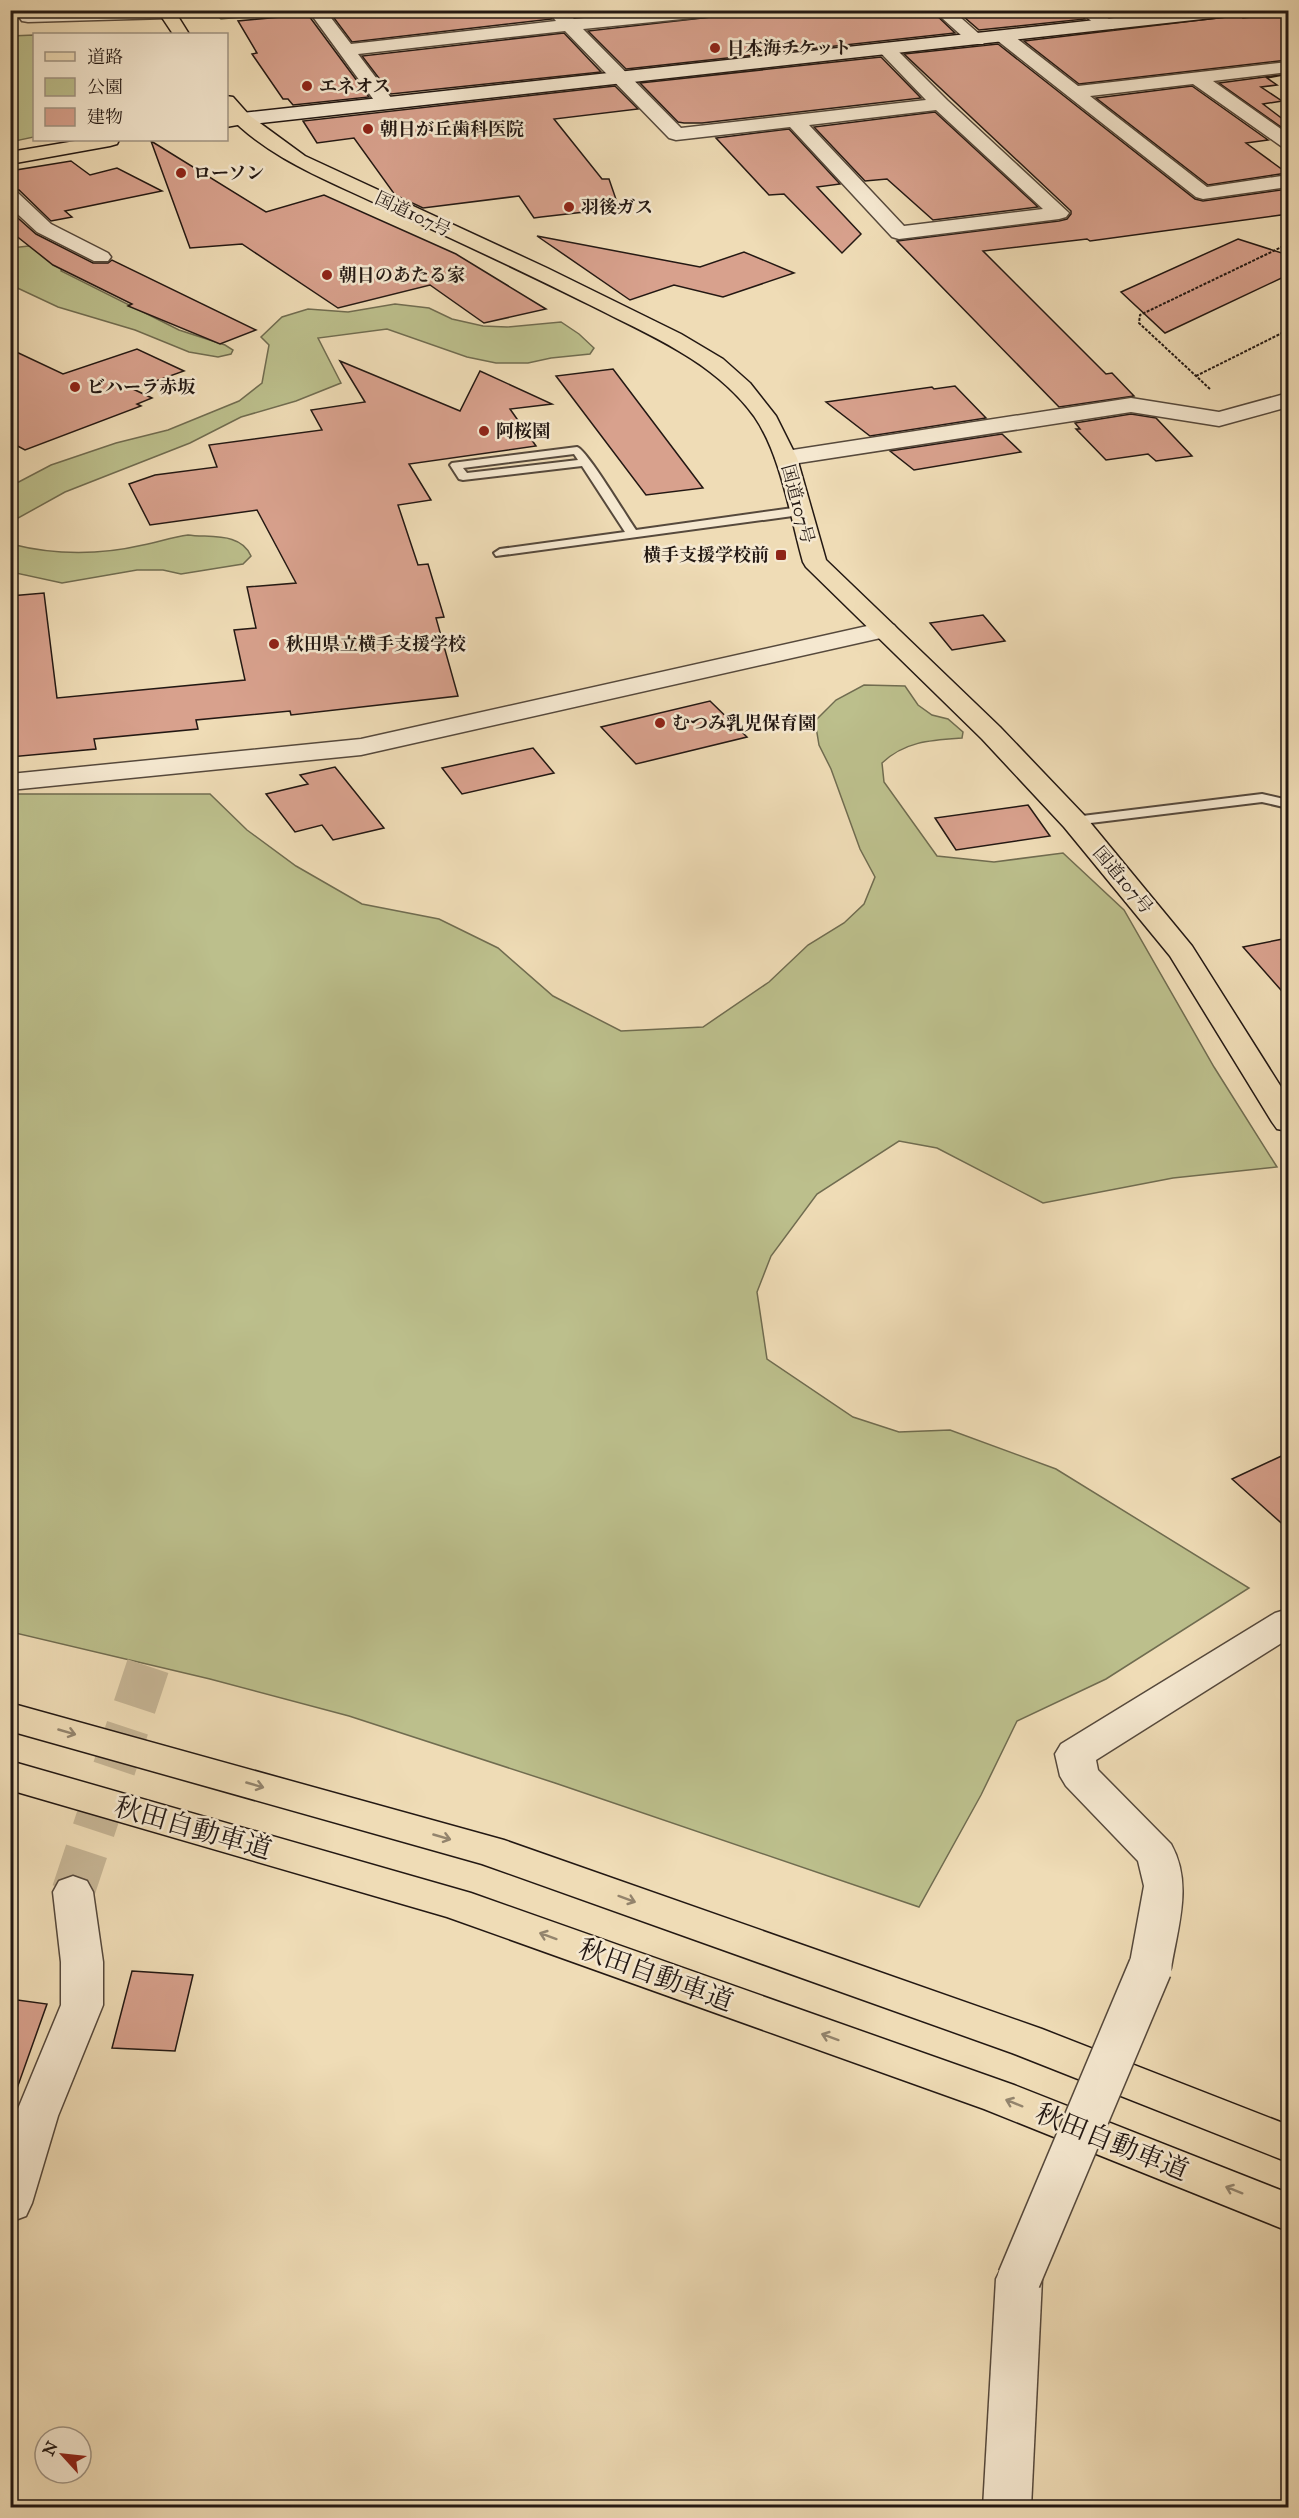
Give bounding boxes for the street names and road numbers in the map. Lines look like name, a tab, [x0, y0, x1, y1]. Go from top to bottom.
street label: 国道107号	[372, 187, 454, 241]
street label: 国道107号	[777, 462, 819, 546]
street label: 国道107号	[1089, 842, 1157, 918]
street label: 秋田自動車道	[111, 1789, 276, 1866]
street label: 秋田自動車道	[574, 1931, 738, 2018]
street label: 秋田自動車道	[1031, 2096, 1193, 2187]

